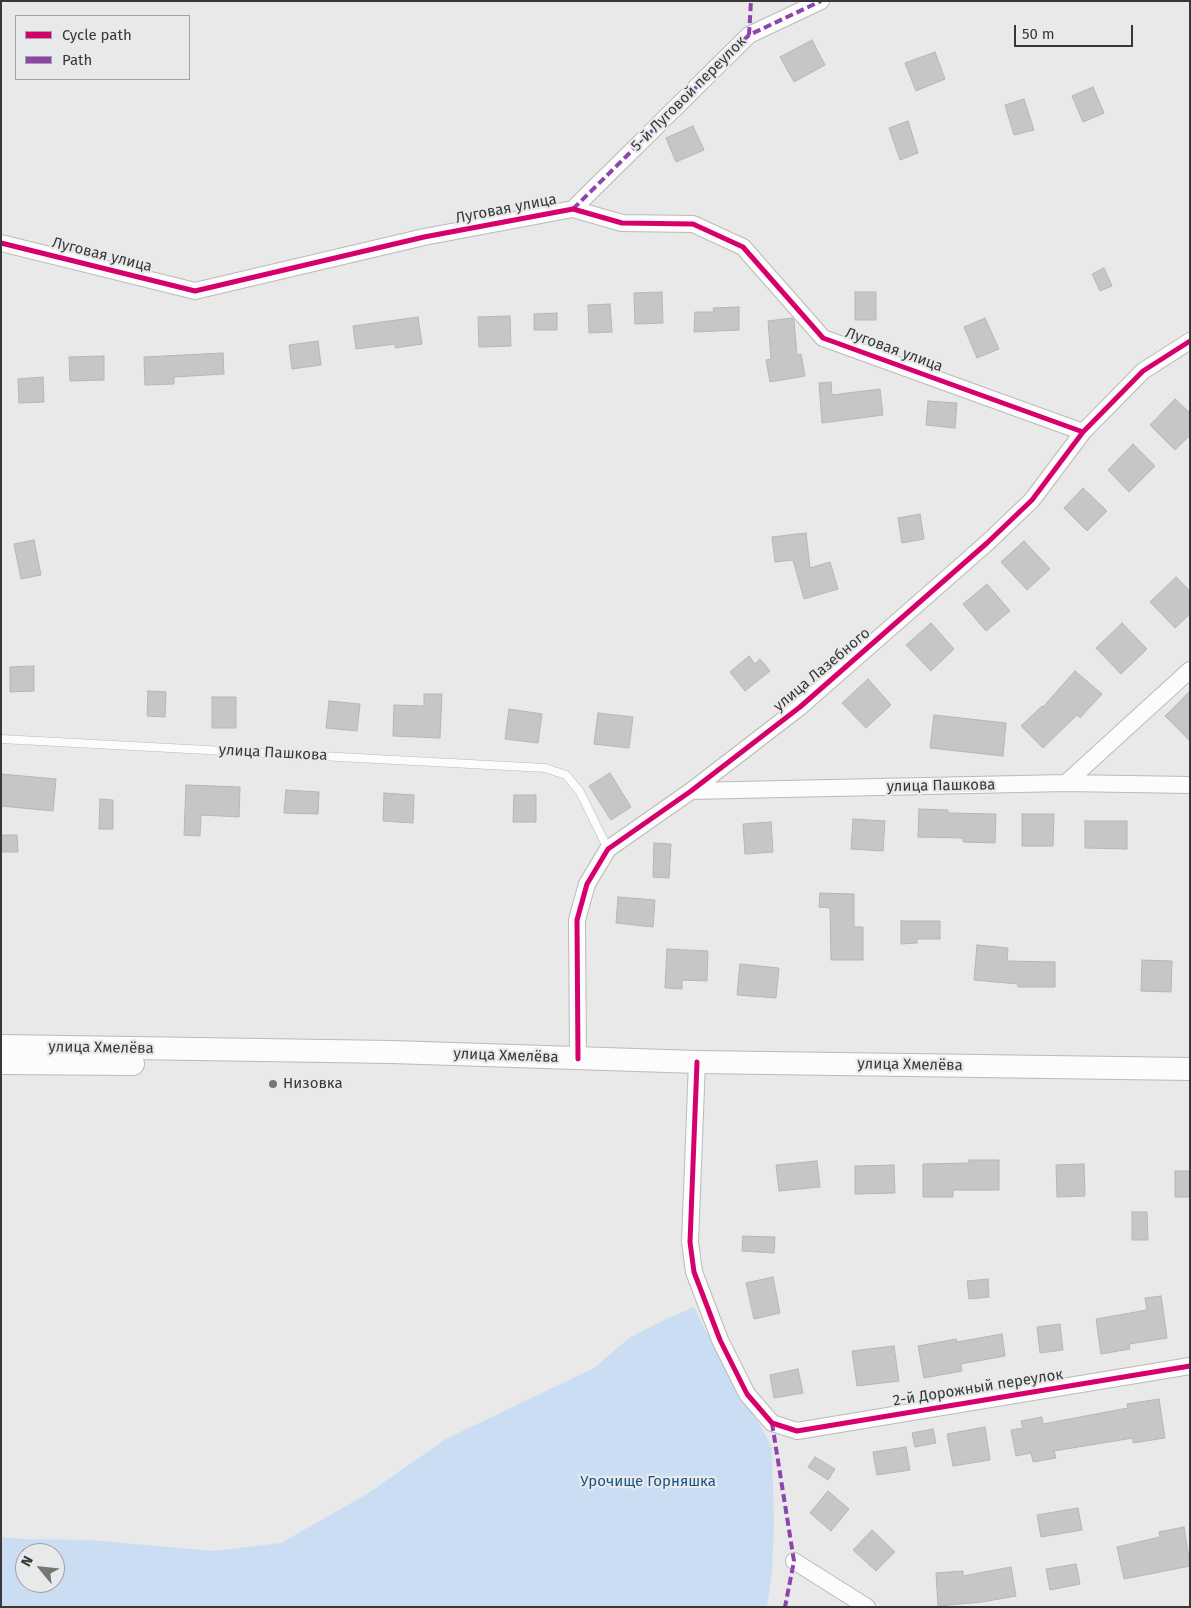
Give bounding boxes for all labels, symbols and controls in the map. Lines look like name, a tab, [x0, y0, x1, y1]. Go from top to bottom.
legend	[15, 15, 190, 80]
scale bar	[1016, 15, 1135, 47]
text: 50 m	[1022, 25, 1055, 43]
text: Cycle path	[62, 26, 132, 44]
street label: 5-й Луговой переулок	[628, 33, 750, 155]
text: Path	[62, 51, 92, 69]
street label: Луговая улица	[454, 190, 558, 228]
street label: Луговая улица	[50, 234, 154, 276]
street label: Луговая улица	[843, 324, 945, 376]
street label: улица Лазебного	[770, 624, 874, 716]
street label: улица Пашкова	[218, 741, 328, 765]
street label: улица Пашкова	[886, 776, 996, 796]
street label: улица Хмелёва	[48, 1038, 154, 1058]
street label: улица Хмелёва	[453, 1045, 559, 1067]
street label: улица Хмелёва	[857, 1055, 963, 1075]
place label: Низовка	[283, 1075, 343, 1093]
marker: Низовка	[267, 1078, 279, 1090]
street label: 2-й Дорожный переулок	[892, 1366, 1064, 1410]
park label: Урочище Горняшка	[580, 1473, 716, 1491]
north arrow	[15, 1543, 65, 1593]
text: N	[18, 1553, 37, 1569]

